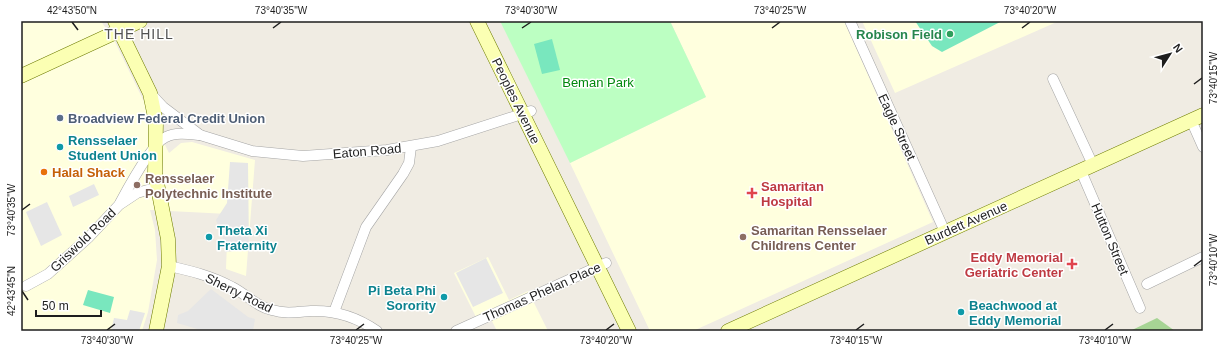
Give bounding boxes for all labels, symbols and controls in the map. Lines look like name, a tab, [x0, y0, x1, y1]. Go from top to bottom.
text: 42°43'50"N	[47, 5, 97, 16]
text: 73°40'35"W	[255, 5, 308, 16]
text: 73°40'30"W	[505, 5, 558, 16]
text: 73°40'25"W	[754, 5, 807, 16]
text: 73°40'20"W	[1004, 5, 1057, 16]
district label: THE HILL	[104, 26, 174, 42]
place label: Robison Field	[856, 27, 942, 42]
marker: Robison Field	[945, 29, 955, 39]
north arrow	[1150, 34, 1190, 74]
text: N	[1171, 41, 1185, 55]
text: 73°40'15"W	[1208, 51, 1219, 104]
street label: Peoples Avenue	[489, 56, 543, 146]
park label: Beman Park	[562, 75, 634, 90]
street label: Eagle Street	[875, 91, 919, 163]
place label: Broadview Federal Credit Union	[68, 111, 265, 126]
marker: Broadview Federal Credit Union	[55, 113, 65, 123]
place label: Rensselaer Student Union	[68, 133, 157, 163]
street label: Eaton Road	[332, 141, 402, 161]
marker: Rensselaer Student Union	[55, 142, 65, 152]
place label: Halal Shack	[52, 165, 126, 180]
marker: Halal Shack	[39, 167, 49, 177]
place label: Rensselaer Polytechnic Institute	[145, 171, 272, 201]
place label: Samaritan Hospital	[761, 179, 824, 209]
marker: Rensselaer Polytechnic Institute	[132, 180, 142, 190]
text: 73°40'35"W	[6, 183, 17, 236]
marker: Samaritan Hospital	[746, 187, 758, 199]
street label: Burdett Avenue	[922, 198, 1010, 248]
street label: Hutton Street	[1088, 201, 1132, 278]
street label: Griswold Road	[47, 205, 119, 275]
place label: Theta Xi Fraternity	[217, 223, 278, 253]
place label: Samaritan Rensselaer Childrens Center	[751, 223, 887, 253]
marker: Theta Xi Fraternity	[204, 232, 214, 242]
marker: Samaritan Rensselaer Childrens Center	[738, 232, 748, 242]
text: 73°40'10"W	[1208, 233, 1219, 286]
place label: Eddy Memorial Geriatric Center	[965, 250, 1063, 280]
marker: Eddy Memorial Geriatric Center	[1066, 258, 1078, 270]
street label: Thomas Phelan Place	[481, 259, 603, 325]
text: 42°43'45"N	[6, 266, 17, 316]
street label: Sherry Road	[203, 270, 275, 316]
place label: Pi Beta Phi Sorority	[368, 283, 437, 313]
scale bar	[36, 292, 101, 318]
marker: Pi Beta Phi Sorority	[439, 292, 449, 302]
place label: Beachwood at Eddy Memorial	[969, 298, 1061, 328]
text: 50 m	[42, 299, 69, 313]
marker: Beachwood at Eddy Memorial	[956, 307, 966, 317]
text: 73°40'30"W	[81, 335, 134, 346]
text: 73°40'25"W	[330, 335, 383, 346]
text: 73°40'20"W	[580, 335, 633, 346]
text: 73°40'15"W	[830, 335, 883, 346]
text: 73°40'10"W	[1079, 335, 1132, 346]

